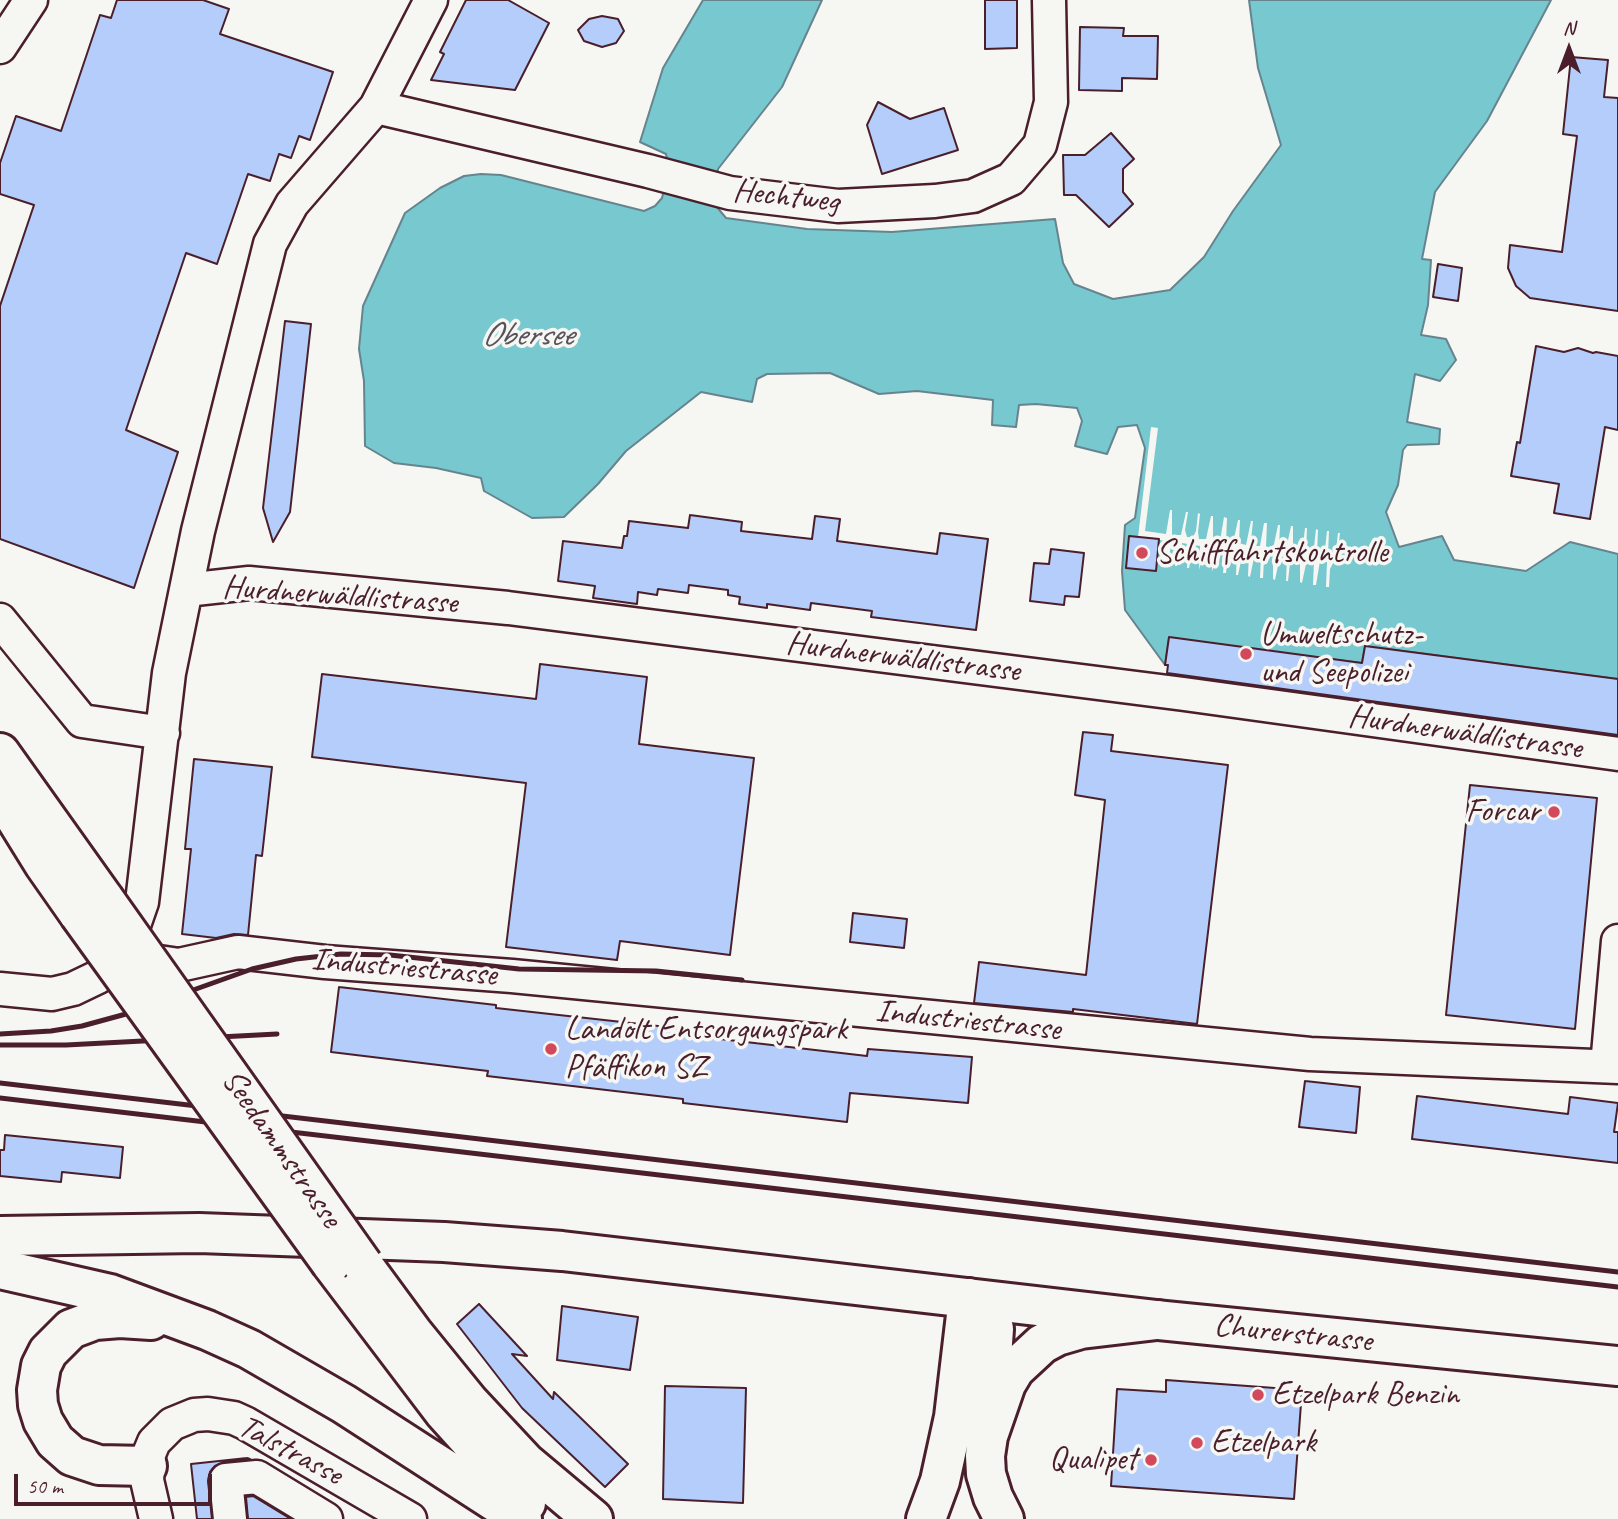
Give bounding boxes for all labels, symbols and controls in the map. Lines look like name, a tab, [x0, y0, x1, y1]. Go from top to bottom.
north arrow	[1534, 14, 1604, 84]
text: N	[1563, 16, 1575, 40]
street label: Hechtweg	[731, 172, 841, 222]
water label: Obersee	[481, 315, 573, 357]
place label: Schifffahrtskontrolle	[1156, 533, 1388, 573]
marker: Schifffahrtskontrolle	[1134, 545, 1150, 561]
street label: Hurdnerwäldlistrasse	[221, 568, 459, 624]
place label: Umweltschutz- und Seepolizei	[1260, 615, 1423, 693]
street label: Hurdnerwäldlistrasse	[784, 624, 1022, 692]
marker: Umweltschutz- und Seepolizei	[1238, 646, 1254, 662]
street label: Hurdnerwäldlistrasse	[1346, 697, 1584, 769]
place label: Forcar	[1465, 792, 1540, 832]
marker: Forcar	[1546, 804, 1562, 820]
street label: Industriestrasse	[310, 940, 498, 996]
street label: Industriestrasse	[874, 992, 1062, 1050]
place label: Landolt Entsorgungspark Pfäffikon SZ	[565, 1010, 847, 1088]
marker: Landolt Entsorgungspark Pfäffikon SZ	[543, 1041, 559, 1057]
street label: Seedammstrasse	[212, 1062, 350, 1236]
street label: Churerstrasse	[1212, 1306, 1374, 1362]
place label: Etzelpark Benzin	[1272, 1375, 1459, 1415]
marker: Etzelpark Benzin	[1250, 1387, 1266, 1403]
street label: Talstrasse	[231, 1407, 349, 1495]
place label: Etzelpark	[1211, 1423, 1316, 1463]
marker: Etzelpark	[1189, 1435, 1205, 1451]
place label: Qualipet	[1049, 1440, 1137, 1480]
marker: Qualipet	[1143, 1452, 1159, 1468]
scale bar	[18, 1460, 215, 1504]
text: 50 m	[27, 1473, 63, 1499]

